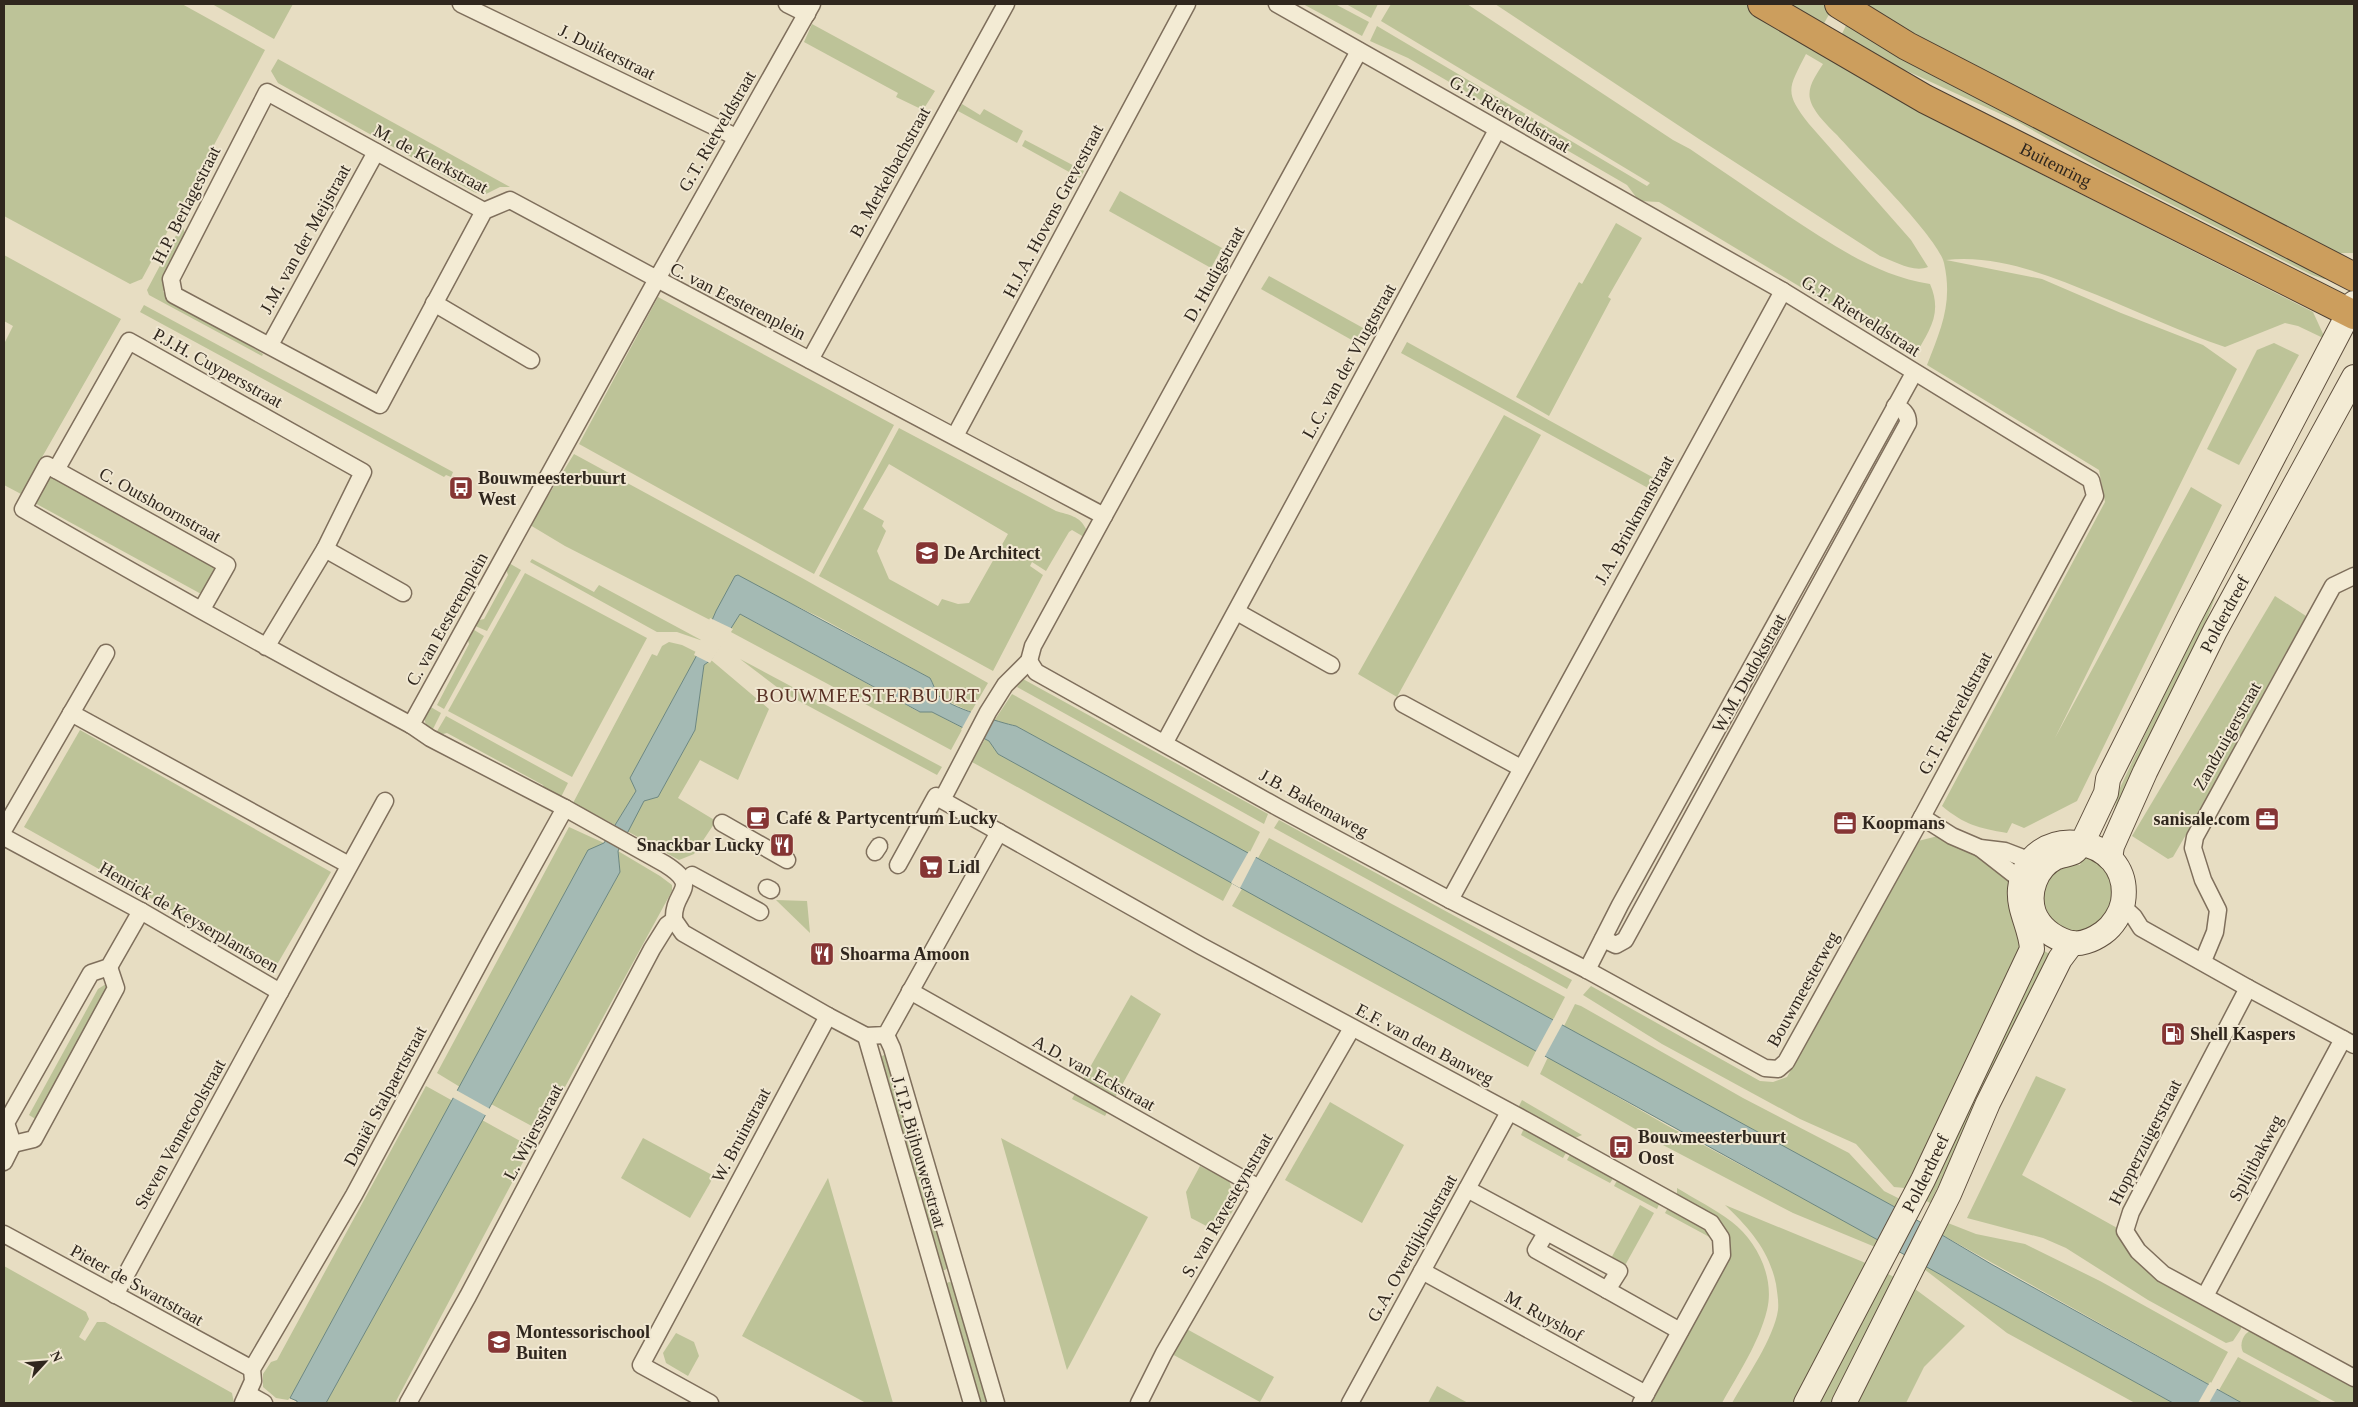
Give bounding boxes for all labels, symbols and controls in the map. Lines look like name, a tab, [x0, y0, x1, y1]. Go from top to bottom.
street label: J. Duikerstraat	[555, 20, 659, 84]
street label: G.T. Rietveldstraat	[674, 67, 760, 195]
street label: G.T. Rietveldstraat	[1446, 71, 1574, 157]
street label: B. Merkelbachstraat	[846, 103, 934, 241]
street label: M. de Klerkstraat	[370, 120, 492, 198]
street label: H.J.A. Hovens Grevestraat	[999, 121, 1107, 301]
street label: Buitenring	[2017, 139, 2095, 191]
street label: H.P. Berlagestraat	[148, 143, 224, 267]
street label: J.M. van der Meijstraat	[256, 161, 354, 317]
street label: D. Hudigstraat	[1180, 223, 1248, 325]
street label: C. van Eesterenplein	[667, 258, 809, 344]
street label: G.T. Rietveldstraat	[1798, 271, 1924, 361]
street label: L.C. van der Vlugtstraat	[1298, 280, 1400, 442]
street label: P.J.H. Cuypersstraat	[150, 324, 286, 412]
street label: J.A. Brinkmanstraat	[1590, 452, 1678, 588]
street label: C. Outshoornstraat	[96, 463, 224, 547]
place label: Bouwmeesterbuurt West	[478, 468, 626, 509]
bus stop icon: Bouwmeesterbuurt West	[448, 475, 474, 501]
school or university icon: De Architect	[914, 540, 940, 566]
place label: De Architect	[944, 543, 1040, 563]
street label: C. van Eesterenplein	[402, 549, 492, 689]
street label: Polderdreef	[2196, 572, 2253, 656]
street label: W.M. Dudokstraat	[1708, 610, 1790, 736]
street label: G.T. Rietveldstraat	[1914, 648, 1996, 778]
street label: Zandzuigerstraat	[2189, 678, 2265, 794]
district label: BOUWMEESTERBUURT	[756, 685, 980, 706]
street label: J.B. Bakemaweg	[1256, 765, 1372, 841]
cafe icon: Café & Partycentrum Lucky	[745, 805, 771, 831]
office icon: sanisale.com	[2254, 806, 2280, 832]
place label: Café & Partycentrum Lucky	[776, 808, 997, 828]
place label: sanisale.com	[2154, 809, 2250, 829]
office icon: Koopmans	[1832, 810, 1858, 836]
place label: Koopmans	[1862, 813, 1945, 833]
restaurant icon: Snackbar Lucky	[769, 832, 795, 858]
place label: Snackbar Lucky	[637, 835, 764, 855]
supermarket icon: Lidl	[918, 854, 944, 880]
street label: Henrick de Keyserplantsoen	[96, 857, 282, 977]
place label: Lidl	[948, 857, 980, 877]
street label: Bouwmeesterweg	[1763, 928, 1843, 1050]
restaurant icon: Shoarma Amoon	[809, 941, 835, 967]
place label: Shoarma Amoon	[840, 944, 970, 964]
street label: E.F. van den Banweg	[1353, 999, 1497, 1089]
fuel station icon: Shell Kaspers	[2160, 1021, 2186, 1047]
street label: Daniël Stalpaertstraat	[340, 1023, 430, 1169]
place label: Shell Kaspers	[2190, 1024, 2296, 1044]
street label: A.D. van Eckstraat	[1029, 1031, 1159, 1115]
street label: Steven Vennecoolstraat	[130, 1056, 230, 1212]
street label: J.T.P. Bijhouwerstraat	[888, 1073, 950, 1231]
street label: Hopperzuigerstraat	[2105, 1076, 2185, 1208]
street label: L. Wijersstraat	[499, 1081, 567, 1183]
street label: W. Bruinstraat	[708, 1084, 774, 1186]
street label: Splijtbakweg	[2225, 1111, 2287, 1205]
place label: Bouwmeesterbuurt Oost	[1638, 1127, 1786, 1168]
street label: S. van Ravesteynstraat	[1177, 1129, 1277, 1281]
street label: Polderdreef	[1898, 1131, 1953, 1216]
bus stop icon: Bouwmeesterbuurt Oost	[1608, 1134, 1634, 1160]
street label: G.A. Overdijkinkstraat	[1363, 1171, 1461, 1325]
street label: Pieter de Swartstraat	[67, 1240, 207, 1330]
street label: M. Ruyshof	[1502, 1286, 1586, 1346]
place label: Montessorischool Buiten	[516, 1322, 650, 1363]
school or university icon: Montessorischool Buiten	[486, 1329, 512, 1355]
north arrow	[20, 1337, 70, 1387]
text: N	[47, 1349, 65, 1364]

